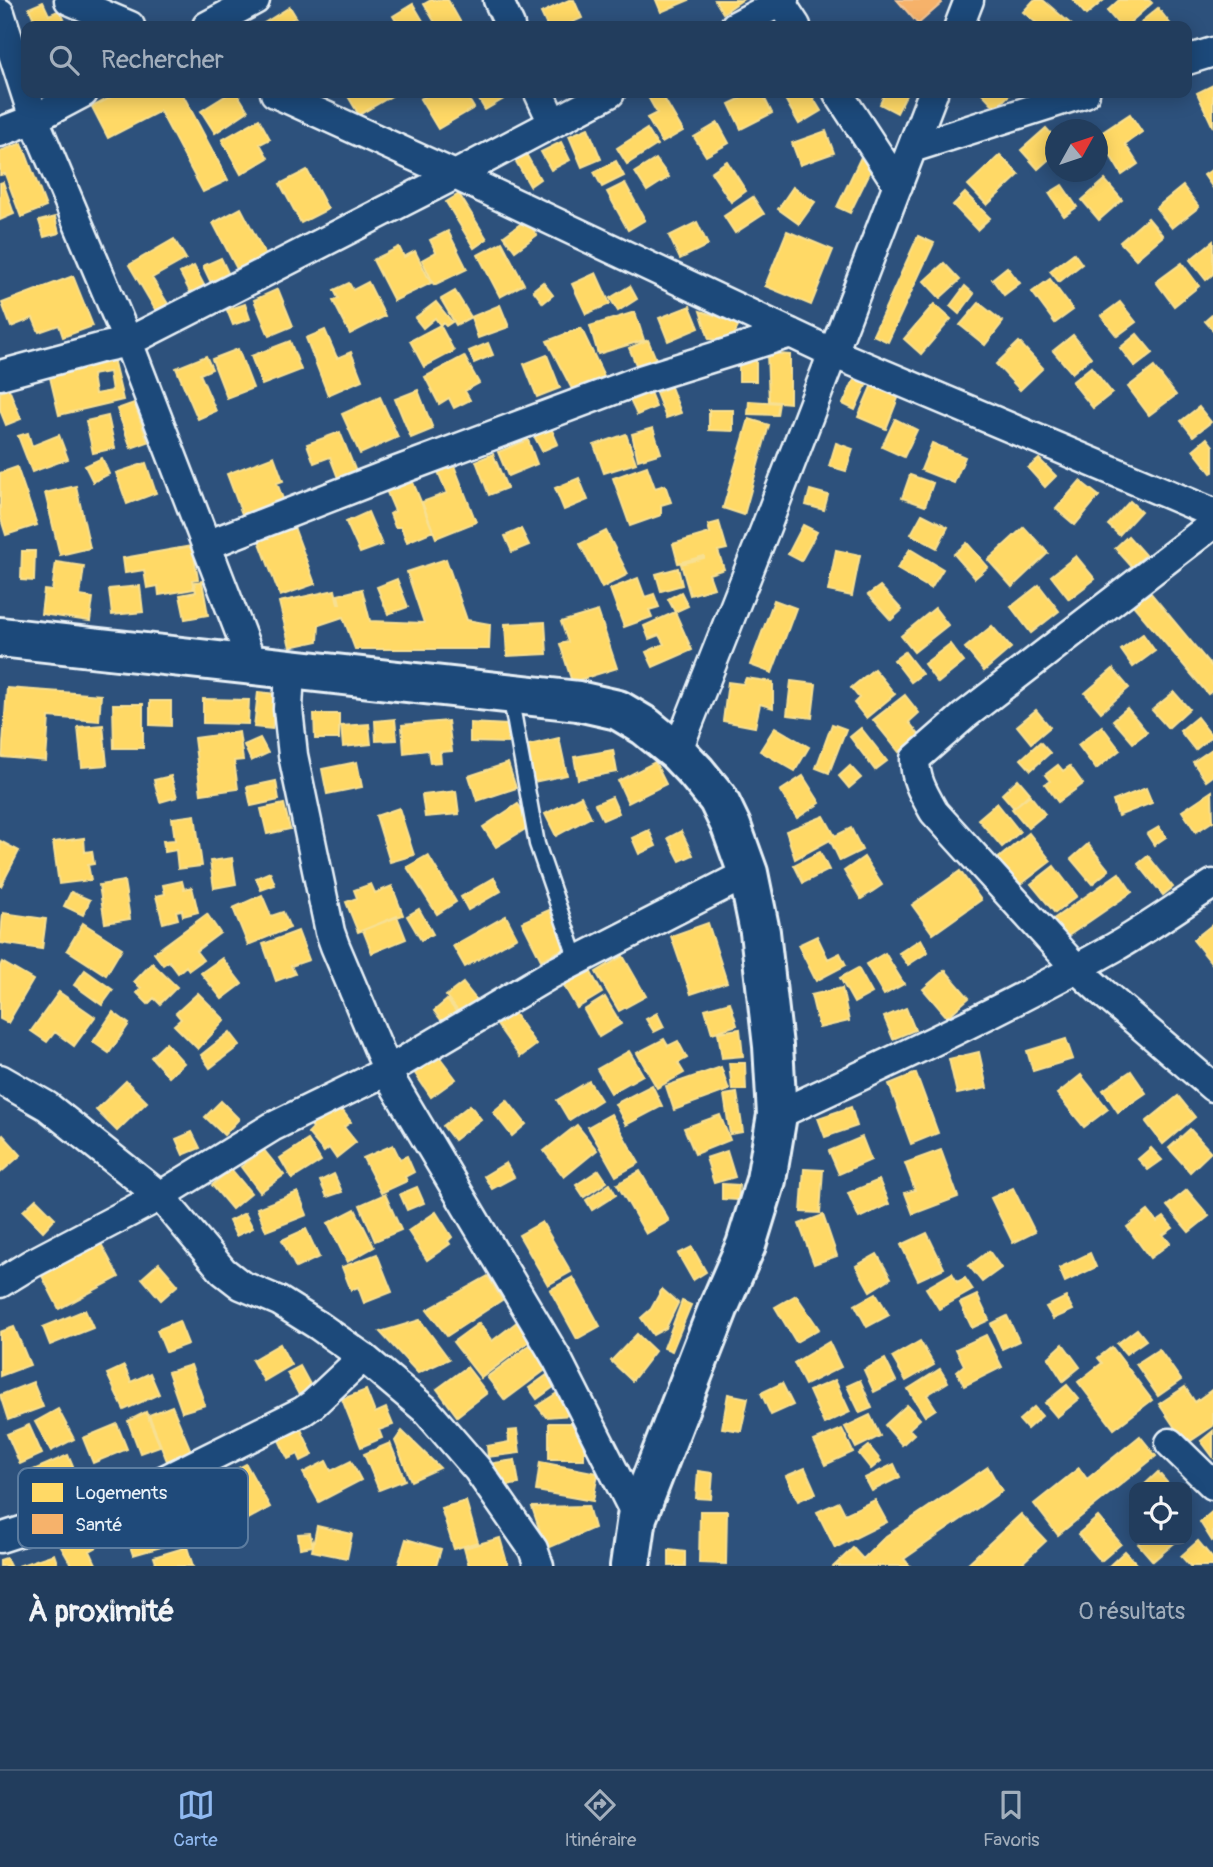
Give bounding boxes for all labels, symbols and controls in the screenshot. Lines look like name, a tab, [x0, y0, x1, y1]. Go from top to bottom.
search box	[21, 21, 1192, 98]
icon: search	[45, 41, 83, 79]
text: Rechercher	[101, 44, 224, 76]
north arrow	[1045, 119, 1108, 182]
legend	[18, 1468, 248, 1548]
text: Logements	[75, 1481, 168, 1505]
map controls	[1129, 1482, 1192, 1545]
button: locate	[1129, 1482, 1192, 1545]
text: Santé	[75, 1513, 123, 1537]
text: À proximité	[28, 1593, 174, 1630]
text: 0 résultats	[1078, 1597, 1185, 1626]
tab: Carte	[173, 1786, 218, 1852]
tab: Itinéraire	[564, 1786, 636, 1852]
tab: Favoris	[983, 1786, 1040, 1852]

